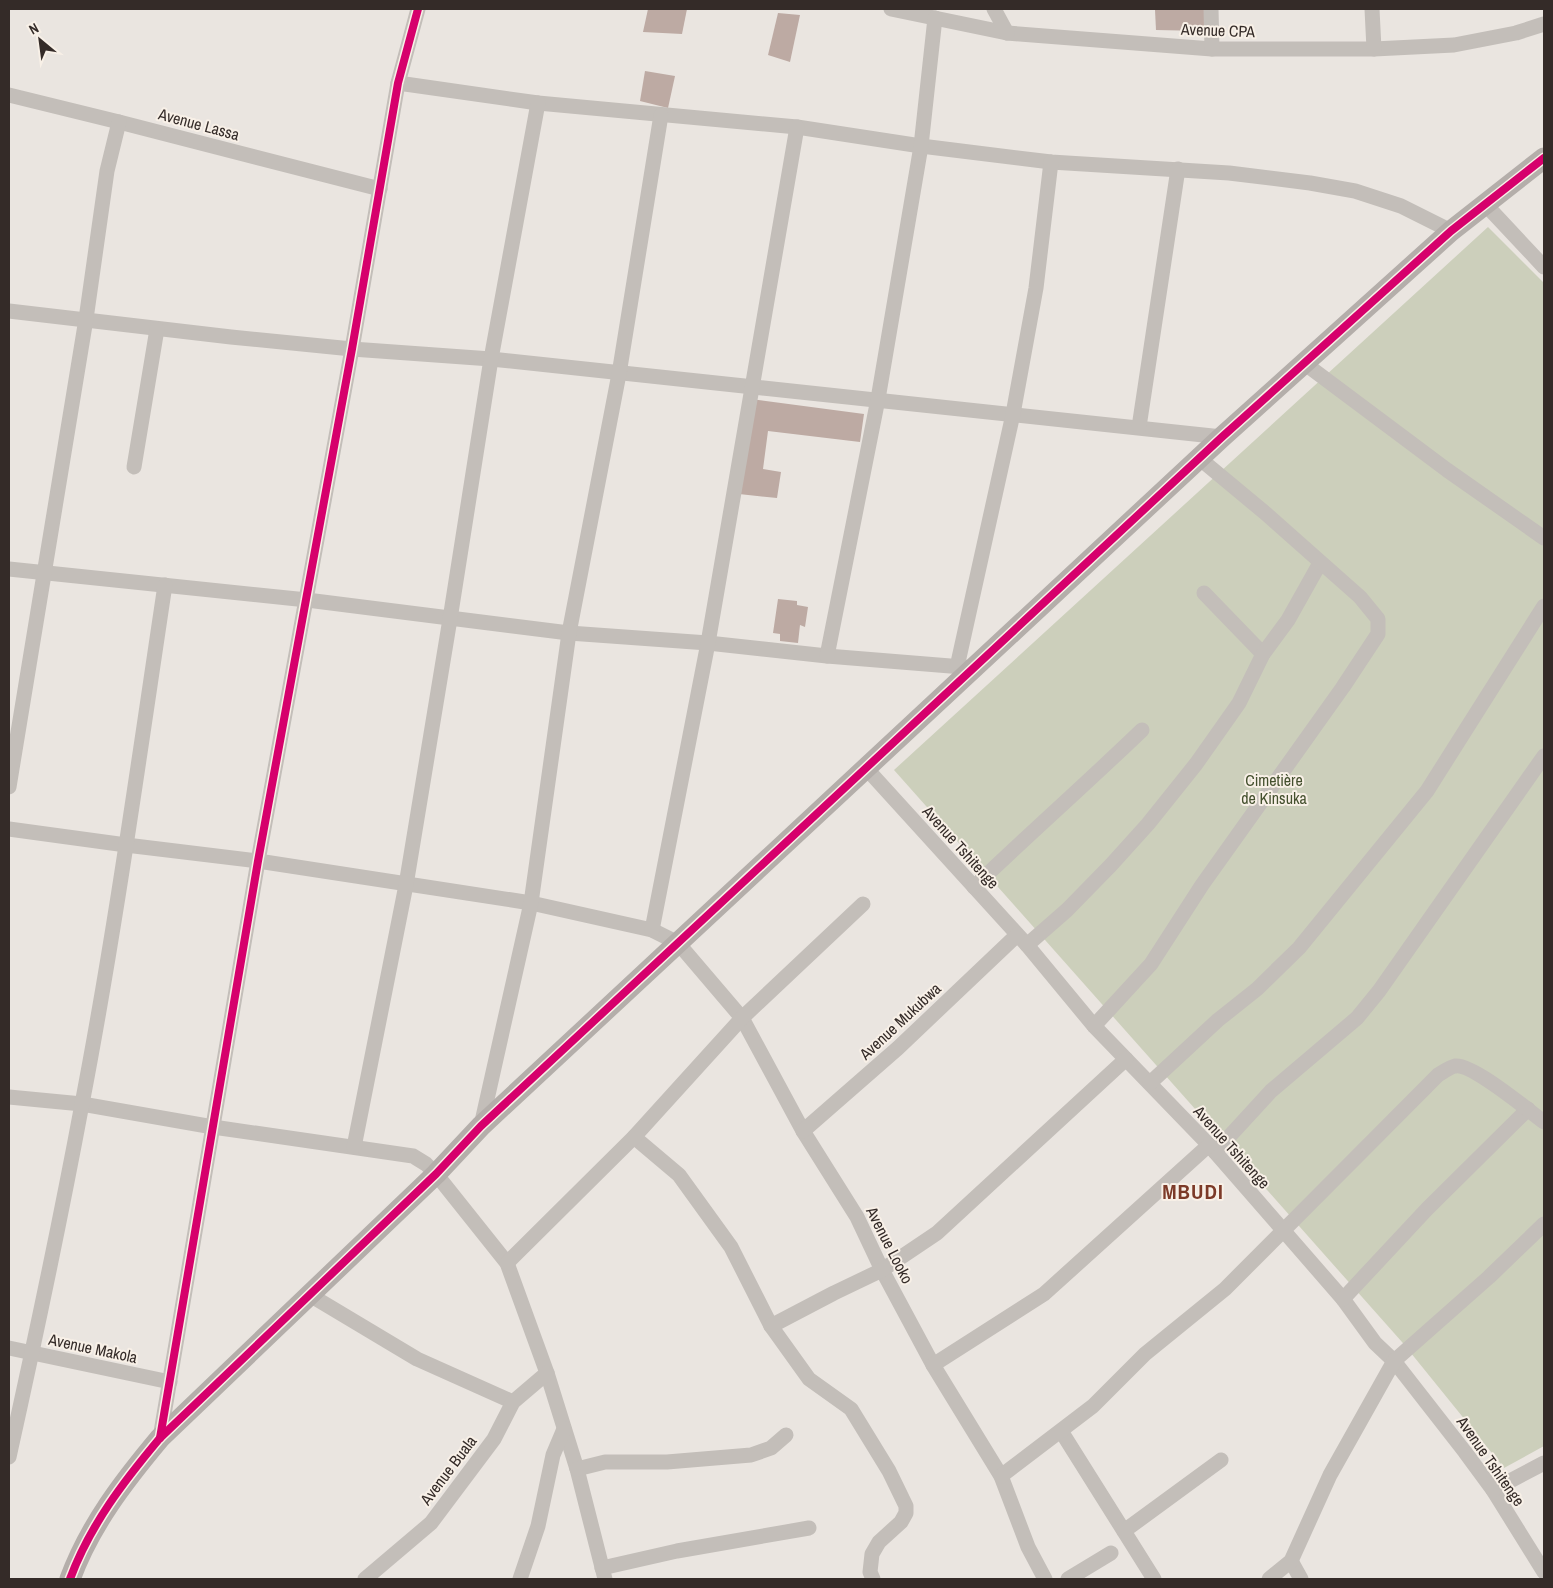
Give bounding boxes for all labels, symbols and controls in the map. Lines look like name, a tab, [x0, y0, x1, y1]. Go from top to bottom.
north arrow	[15, 15, 65, 65]
street label: Avenue CPA	[1180, 18, 1256, 42]
text: N	[26, 19, 42, 39]
street label: Avenue Lassa	[155, 102, 243, 146]
park label: Cimetière de Kinsuka	[1241, 769, 1308, 809]
street label: Avenue Tshitenge	[917, 800, 1004, 893]
street label: Avenue Mukubwa	[854, 977, 946, 1065]
street label: Avenue Tshitenge	[1188, 1100, 1275, 1193]
district label: MBUDI	[1162, 1177, 1224, 1206]
street label: Avenue Looko	[861, 1202, 919, 1287]
street label: Avenue Makola	[46, 1328, 140, 1368]
street label: Avenue Tshitenge	[1451, 1411, 1530, 1510]
street label: Avenue Buala	[414, 1430, 482, 1510]

